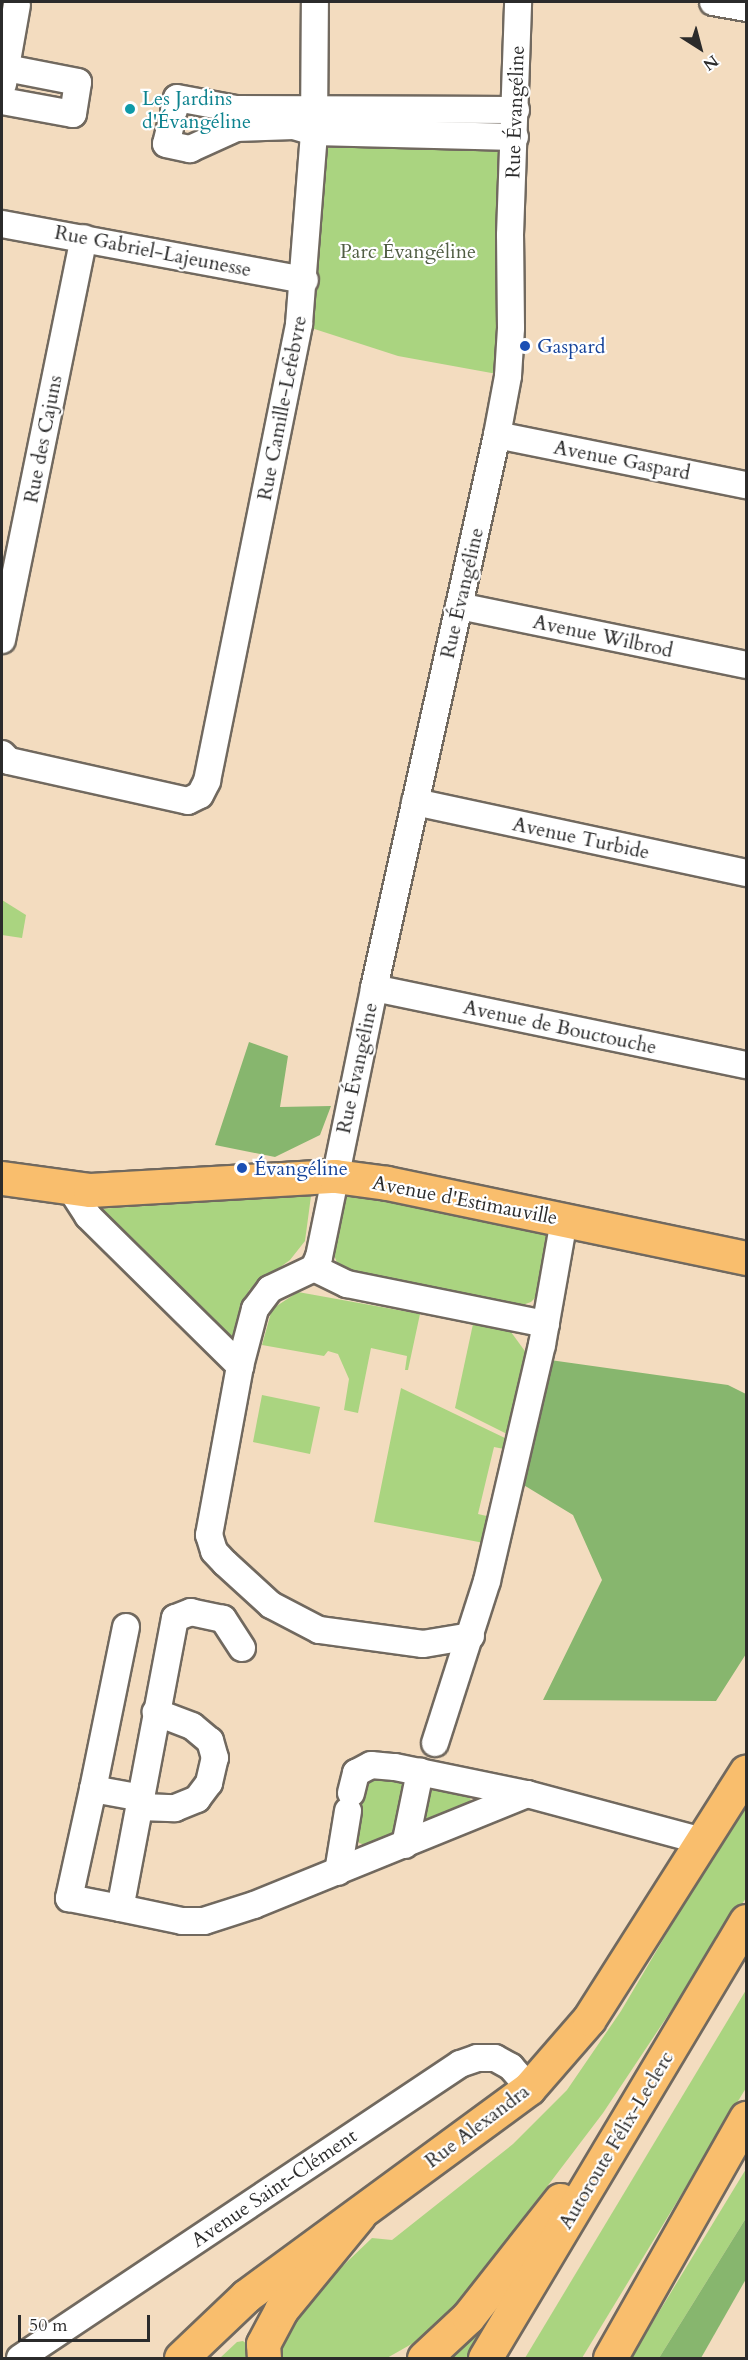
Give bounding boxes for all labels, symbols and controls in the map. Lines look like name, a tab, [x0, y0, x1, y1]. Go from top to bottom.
north arrow	[670, 18, 730, 78]
street label: Rue Évangéline	[501, 45, 529, 179]
text: N	[699, 50, 723, 76]
place label: Les Jardins d'Évangéline	[142, 86, 251, 133]
marker: Les Jardins d'Évangéline	[123, 102, 137, 116]
street label: Rue Gabriel-Lajeunesse	[53, 220, 253, 282]
park label: Parc Évangéline	[340, 239, 476, 263]
street label: Rue Camille-Lefebvre	[252, 314, 312, 502]
place label: Gaspard	[537, 334, 605, 358]
marker: Gaspard	[518, 339, 532, 353]
street label: Rue des Cajuns	[19, 373, 67, 505]
street label: Avenue Gaspard	[552, 435, 692, 485]
street label: Rue Évangéline	[435, 525, 489, 661]
street label: Avenue Wilbrod	[531, 609, 675, 663]
street label: Avenue Turbide	[510, 812, 652, 864]
street label: Avenue de Bouctouche	[461, 995, 659, 1059]
street label: Rue Évangéline	[331, 1000, 383, 1136]
place label: Évangéline	[254, 1156, 348, 1180]
marker: Évangéline	[235, 1161, 249, 1175]
street label: Avenue d'Estimauville	[370, 1170, 560, 1230]
street label: Autoroute Félix-Leclerc	[553, 2047, 679, 2233]
street label: Rue Alexandra	[420, 2079, 534, 2173]
street label: Avenue Saint-Clément	[187, 2124, 361, 2252]
scale bar	[21, 2303, 153, 2341]
text: 50 m	[29, 2313, 68, 2338]

